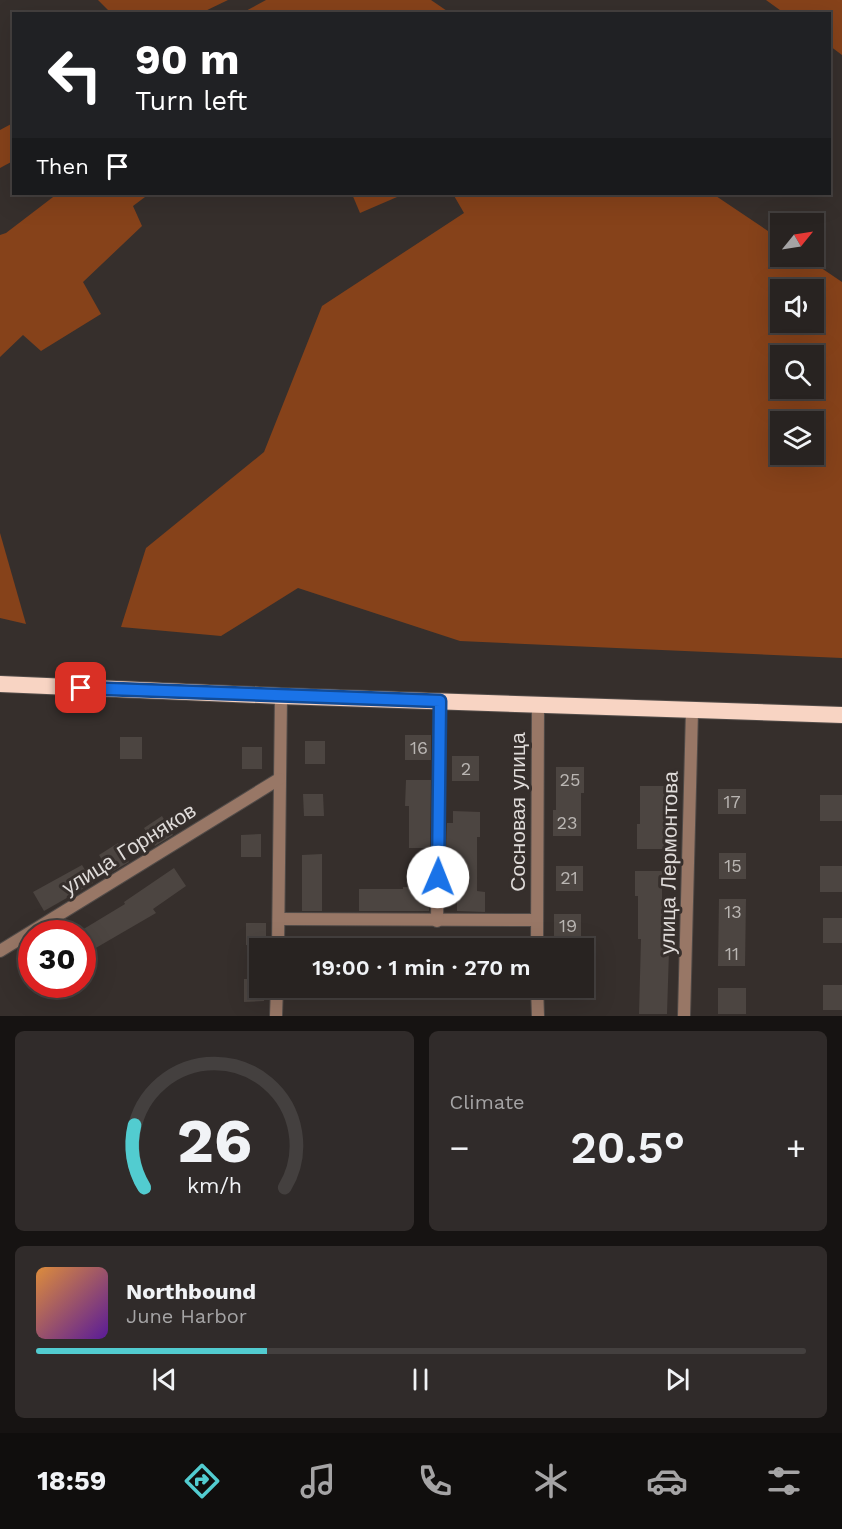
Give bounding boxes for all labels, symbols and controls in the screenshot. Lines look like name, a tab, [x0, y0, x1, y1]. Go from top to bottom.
text: 90 m	[135, 35, 239, 84]
icon: left	[36, 36, 114, 114]
text: Turn left	[135, 85, 247, 117]
icon: arrive	[101, 150, 134, 183]
text: Then	[36, 154, 89, 179]
north arrow	[770, 213, 824, 267]
map controls	[770, 213, 824, 465]
button: sound	[770, 279, 824, 333]
button: search	[770, 345, 824, 399]
button: layers	[770, 411, 824, 465]
pin	[55, 662, 106, 713]
icon: arrive	[64, 671, 97, 704]
street label: Сосновая улица	[505, 732, 530, 892]
house number: 16	[410, 737, 428, 758]
house number: 2	[461, 758, 471, 779]
house number: 25	[560, 769, 580, 790]
street label: улица Лермонтова	[654, 771, 683, 955]
house number: 17	[723, 791, 741, 812]
street label: улица Горняков	[57, 797, 200, 900]
house number: 23	[557, 812, 578, 833]
position arrow	[406, 845, 470, 909]
house number: 15	[724, 855, 742, 876]
house number: 21	[560, 867, 578, 888]
house number: 13	[724, 901, 742, 922]
house number: 19	[559, 915, 577, 936]
speed limit sign: 30	[18, 920, 96, 998]
house number: 11	[725, 943, 739, 964]
text: 19:00 · 1 min · 270 m	[312, 955, 531, 980]
text: Climate	[450, 1090, 525, 1114]
text: 26	[176, 1104, 252, 1177]
text: 20.5°	[570, 1121, 685, 1174]
text: −	[450, 1128, 469, 1167]
text: +	[786, 1128, 806, 1167]
text: km/h	[187, 1173, 242, 1198]
text: Northbound	[126, 1279, 256, 1304]
text: June Harbor	[126, 1304, 247, 1328]
icon: previous	[148, 1363, 181, 1396]
icon: pause	[404, 1363, 437, 1396]
icon: next	[661, 1363, 694, 1396]
icon: directions	[181, 1460, 223, 1502]
icon: music	[297, 1460, 339, 1502]
icon: phone	[414, 1460, 456, 1502]
icon: climate	[530, 1460, 572, 1502]
icon: car	[646, 1460, 688, 1502]
icon: filters	[763, 1460, 805, 1502]
text: 18:59	[37, 1465, 106, 1497]

